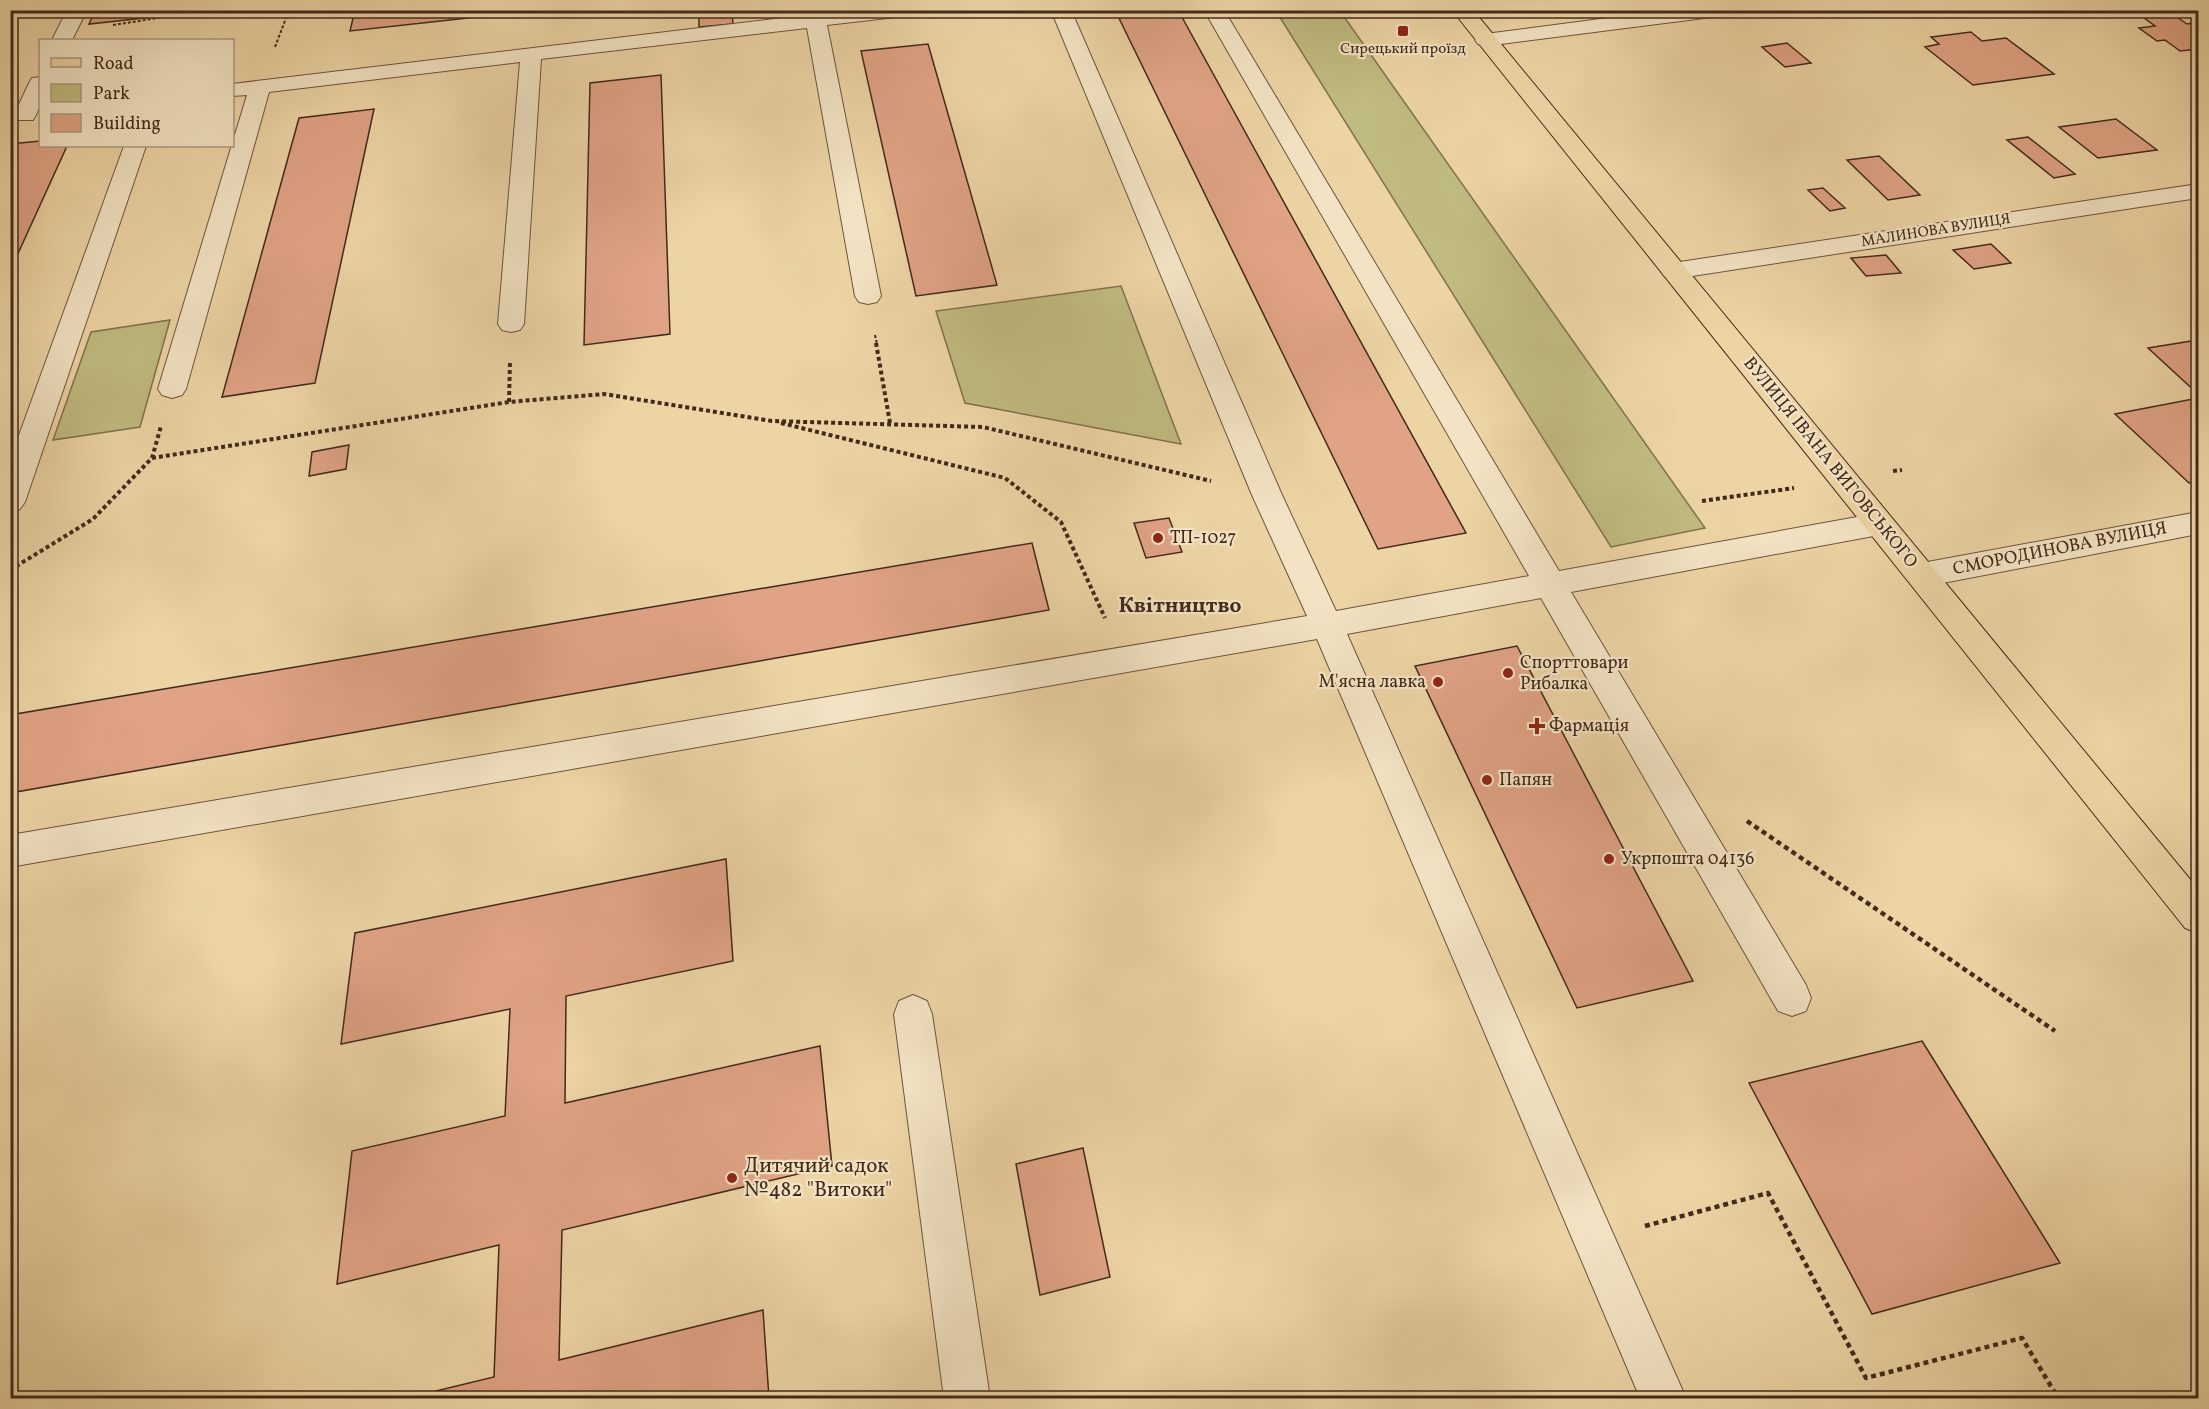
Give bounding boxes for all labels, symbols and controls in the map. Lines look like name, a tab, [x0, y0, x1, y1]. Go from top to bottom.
marker: Сирецький проїзд	[1396, 24, 1410, 38]
legend	[39, 39, 234, 147]
place label: Сирецький проїзд	[1340, 39, 1466, 60]
text: Road	[93, 52, 134, 77]
text: Park	[93, 82, 130, 107]
text: Building	[93, 112, 161, 137]
street label: МАЛИНОВА ВУЛИЦЯ	[1860, 209, 2012, 253]
street label: ВУЛИЦЯ ІВАНА ВИГОВСЬКОГО	[1737, 352, 1923, 574]
street label: СМОРОДИНОВА ВУЛИЦЯ	[1951, 516, 2169, 582]
place label: ТП-1027	[1170, 526, 1236, 551]
marker: ТП-1027	[1151, 531, 1165, 545]
district label: Квітництво	[1118, 592, 1242, 621]
place label: Спорттовари Рибалка	[1520, 651, 1629, 697]
marker: Спорттовари Рибалка	[1501, 666, 1515, 680]
place label: М'ясна лавка	[1319, 670, 1426, 695]
marker: М'ясна лавка	[1431, 675, 1445, 689]
place label: Фармація	[1549, 714, 1629, 739]
marker: Фармація	[1530, 719, 1544, 733]
place label: Папян	[1499, 768, 1552, 793]
marker: Папян	[1480, 773, 1494, 787]
place label: Укрпошта 04136	[1621, 847, 1754, 872]
marker: Укрпошта 04136	[1602, 852, 1616, 866]
place label: Дитячий садок №482 "Витоки"	[744, 1152, 892, 1205]
marker: Дитячий садок №482 "Витоки"	[725, 1171, 739, 1185]

